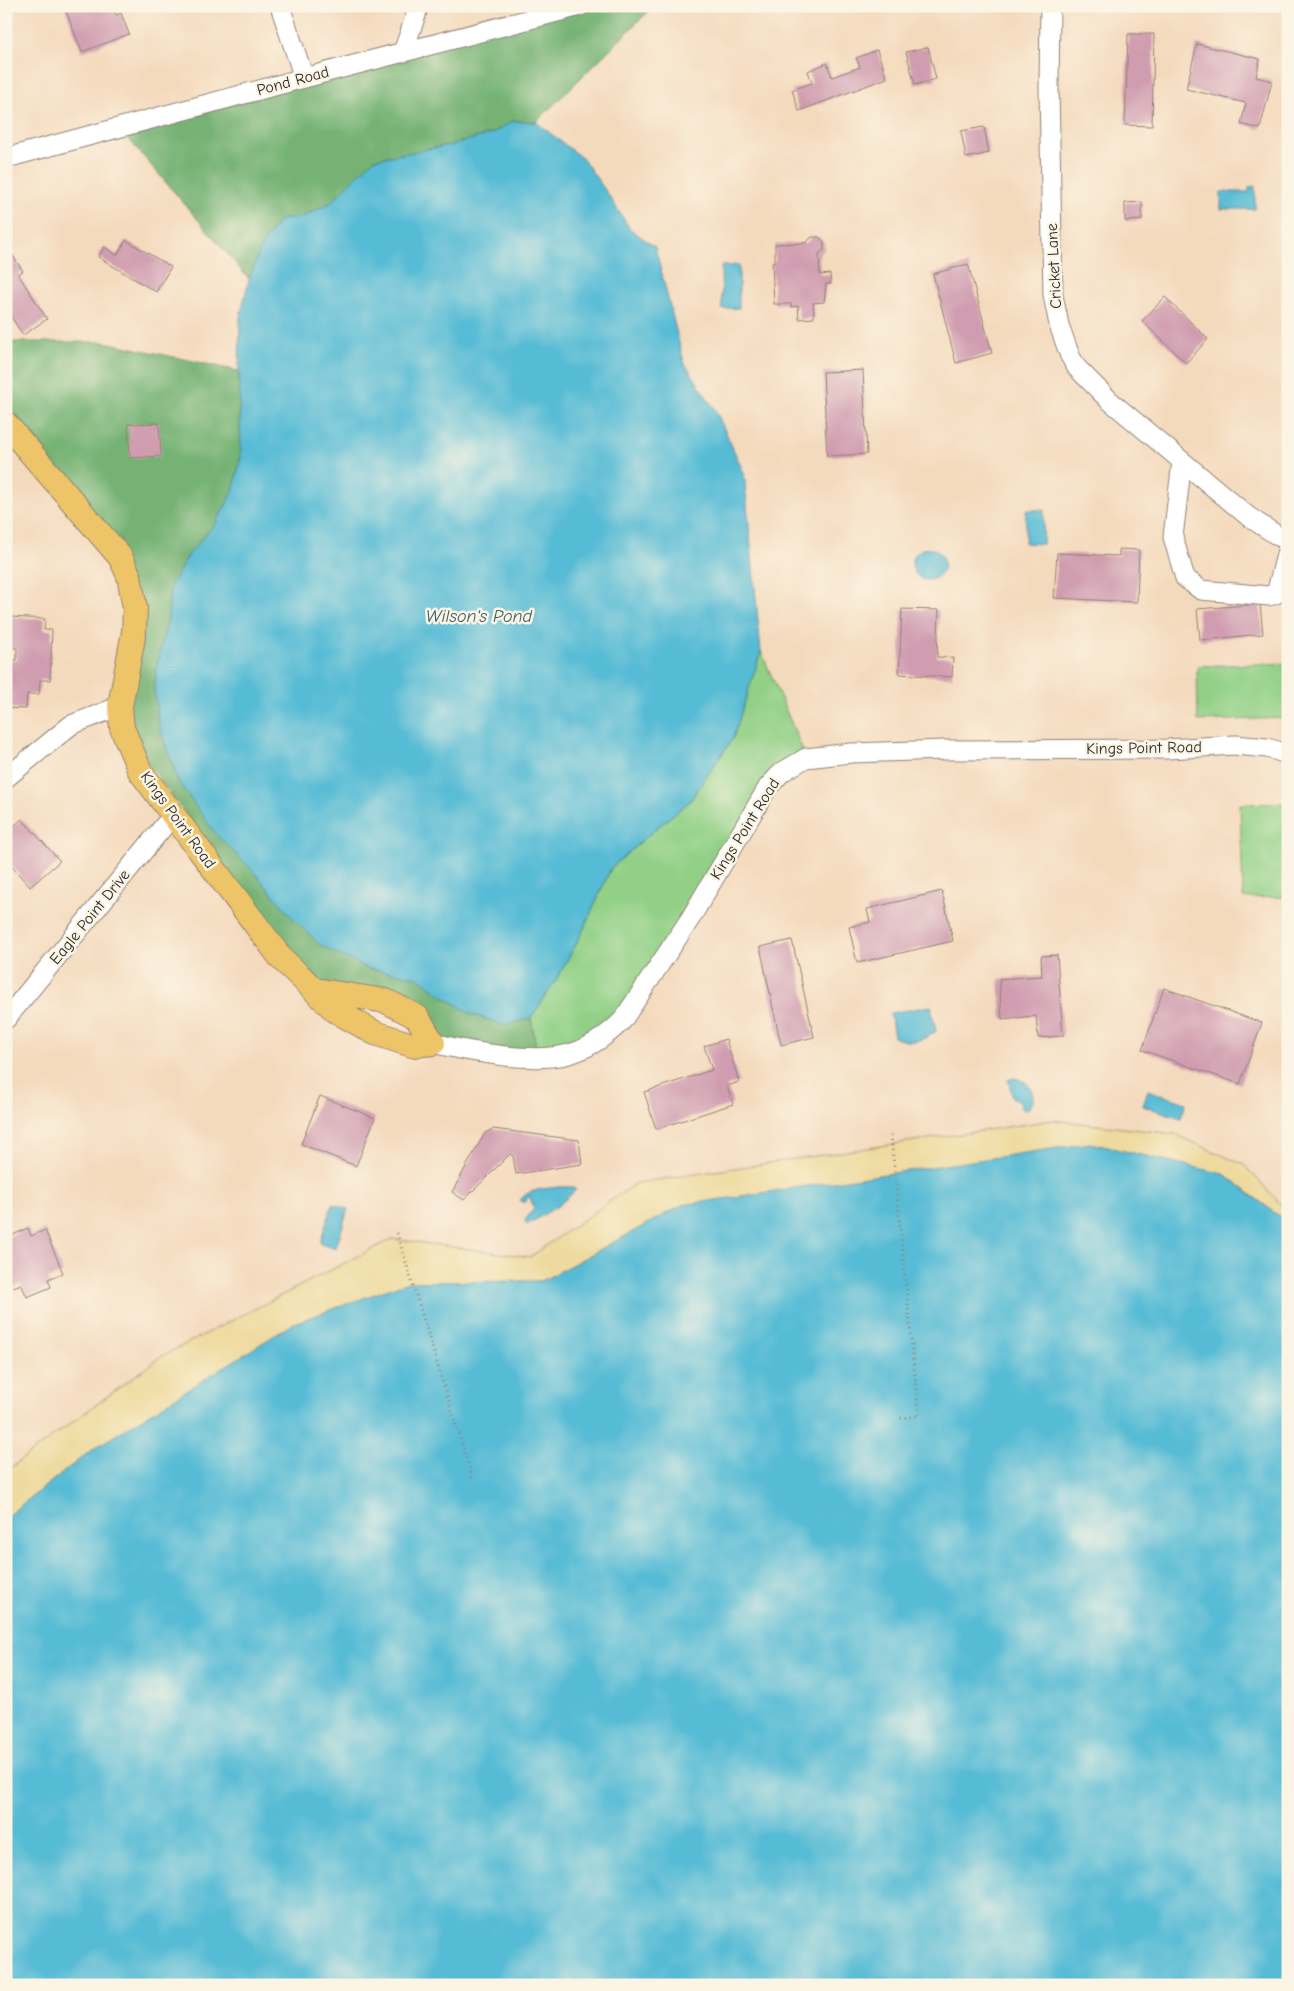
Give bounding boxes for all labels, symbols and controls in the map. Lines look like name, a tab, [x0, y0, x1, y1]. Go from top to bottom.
street label: Pond Road	[255, 63, 331, 99]
street label: Cricket Lane	[1043, 223, 1065, 309]
water label: Wilson's Pond	[426, 606, 533, 627]
street label: Kings Point Road	[1086, 738, 1202, 758]
street label: Kings Point Road	[137, 768, 219, 872]
street label: Kings Point Road	[707, 775, 783, 883]
street label: Eagle Point Drive	[46, 866, 134, 968]

